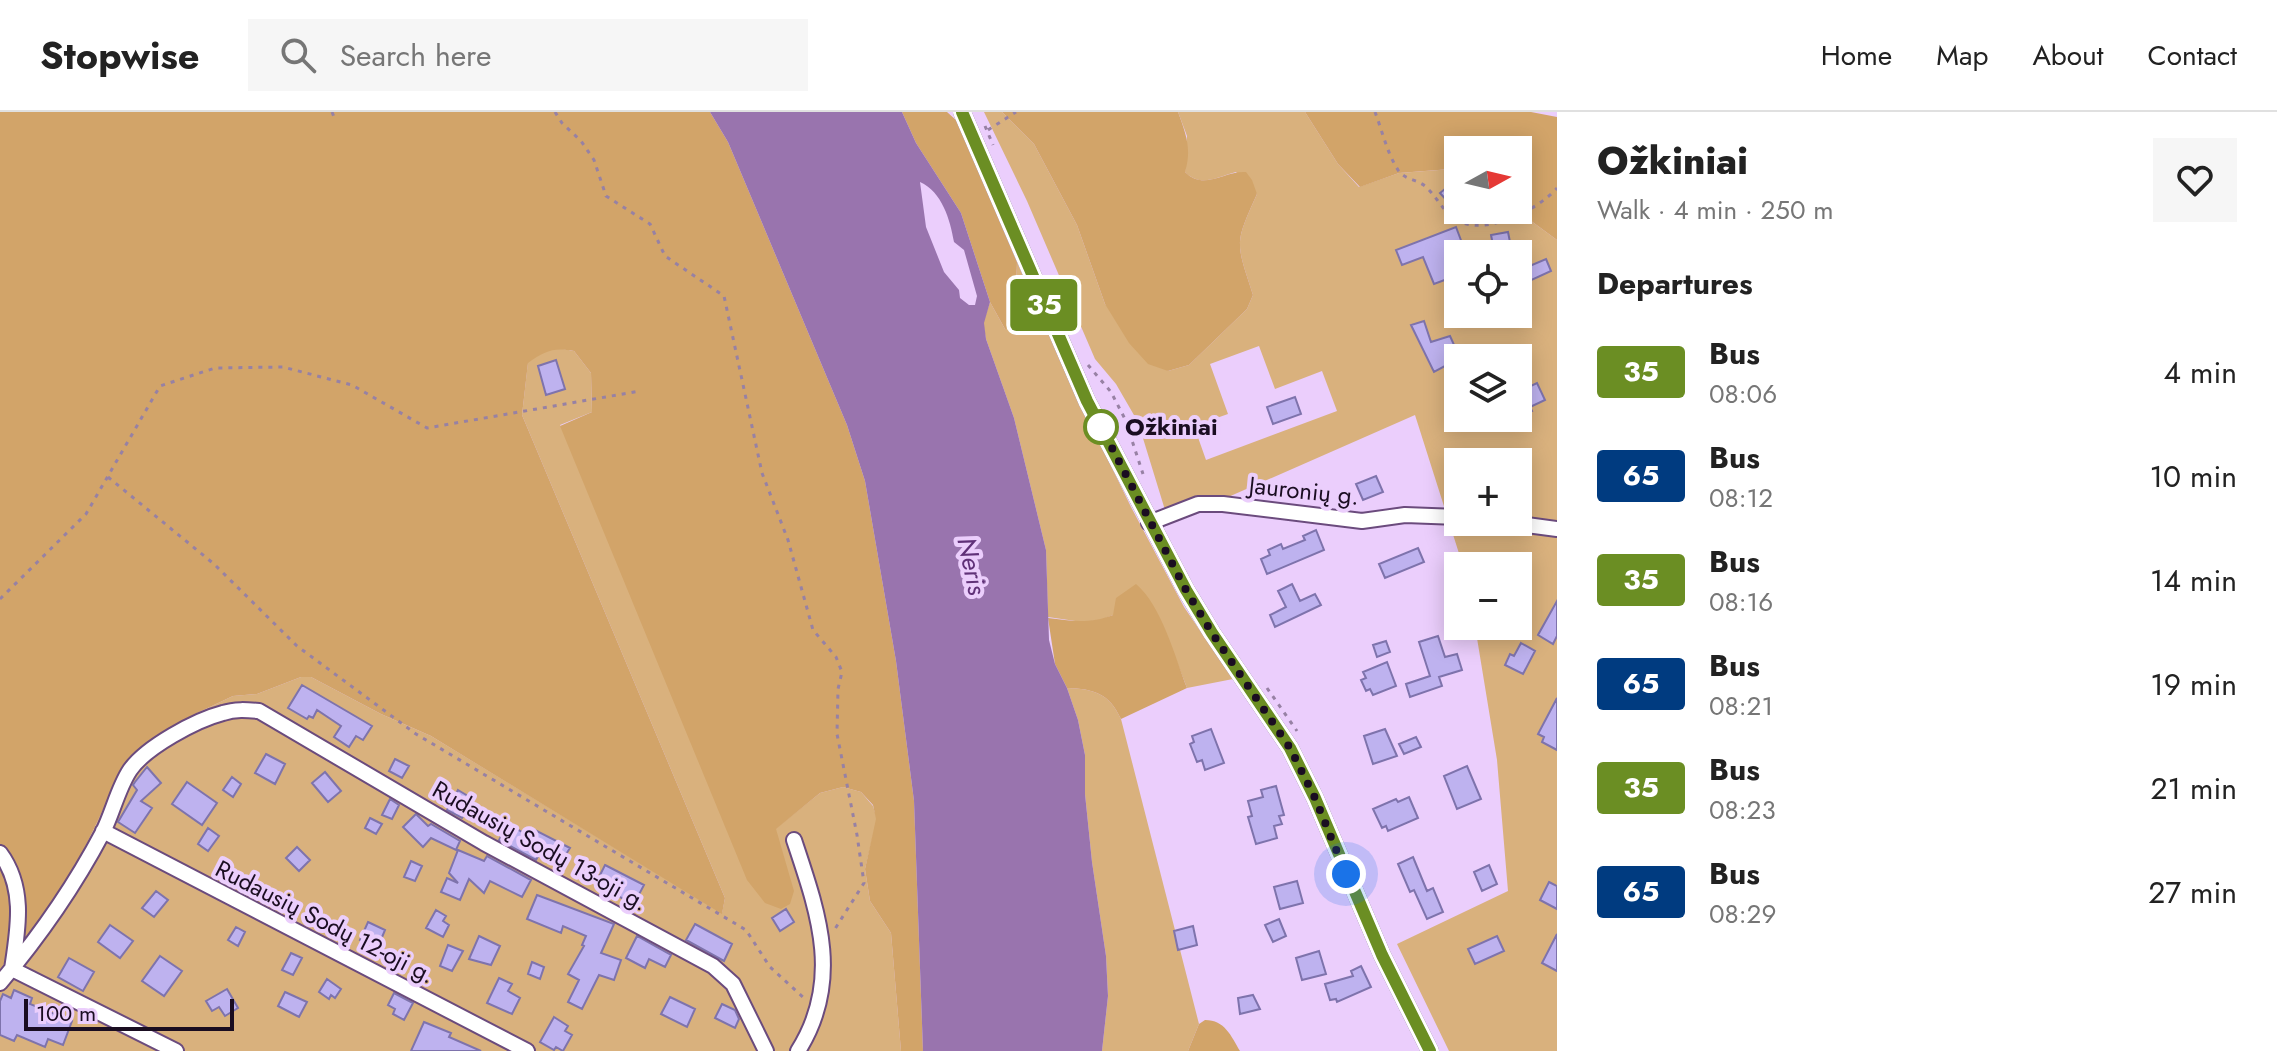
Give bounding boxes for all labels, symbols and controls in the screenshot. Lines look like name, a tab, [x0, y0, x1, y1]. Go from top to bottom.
search box	[248, 19, 808, 91]
text: Stopwise	[40, 28, 200, 83]
icon: search	[276, 33, 320, 77]
text: Search here	[340, 34, 491, 77]
text: Home	[1821, 35, 1892, 76]
text: Map	[1936, 35, 1988, 76]
text: About	[2032, 35, 2104, 76]
text: Contact	[2148, 35, 2237, 76]
text: Ožkiniai	[1597, 133, 1748, 188]
north arrow	[1444, 136, 1532, 224]
map controls	[1444, 136, 1532, 640]
button: heart	[2153, 138, 2237, 222]
text: Walk · 4 min · 250 m	[1597, 191, 1834, 229]
button: locate	[1444, 240, 1532, 328]
text: Departures	[1597, 262, 1753, 305]
line badge: 35	[1008, 279, 1080, 331]
text: 35	[1026, 284, 1062, 325]
text: Bus	[1709, 332, 1760, 375]
button: layers	[1444, 344, 1532, 432]
text: 35	[1623, 351, 1659, 392]
text: 4 min	[2164, 351, 2237, 394]
text: 08:06	[1709, 375, 1777, 413]
place label: Ožkiniai	[1125, 409, 1218, 444]
marker: Ožkiniai	[1084, 410, 1118, 444]
text: Bus	[1709, 436, 1760, 479]
button: +	[1444, 448, 1532, 536]
text: 65	[1623, 455, 1659, 496]
text: 10 min	[2150, 455, 2237, 498]
street label: Jauronių g.	[1244, 467, 1361, 514]
text: 08:12	[1709, 479, 1773, 517]
water label: Neris	[947, 534, 997, 599]
text: Bus	[1709, 540, 1760, 583]
button: −	[1444, 552, 1532, 640]
text: 35	[1623, 559, 1659, 600]
text: 14 min	[2150, 559, 2237, 602]
text: 08:16	[1709, 583, 1773, 621]
text: Bus	[1709, 644, 1760, 687]
text: 65	[1623, 663, 1659, 704]
text: 19 min	[2150, 663, 2237, 706]
text: 08:21	[1709, 687, 1773, 725]
text: Bus	[1709, 748, 1760, 791]
text: 35	[1623, 767, 1659, 808]
text: 21 min	[2150, 767, 2237, 810]
street label: Rudausių Sodų 13-oji g.	[426, 772, 654, 919]
text: 08:23	[1709, 791, 1776, 829]
street label: Rudausių Sodų 12-oji g.	[209, 851, 441, 992]
text: Bus	[1709, 852, 1760, 895]
your location	[1326, 854, 1366, 894]
text: 65	[1623, 871, 1659, 912]
text: 27 min	[2148, 871, 2237, 914]
text: 08:29	[1709, 895, 1776, 933]
scale bar	[24, 995, 234, 1031]
text: 100 m	[36, 997, 96, 1029]

